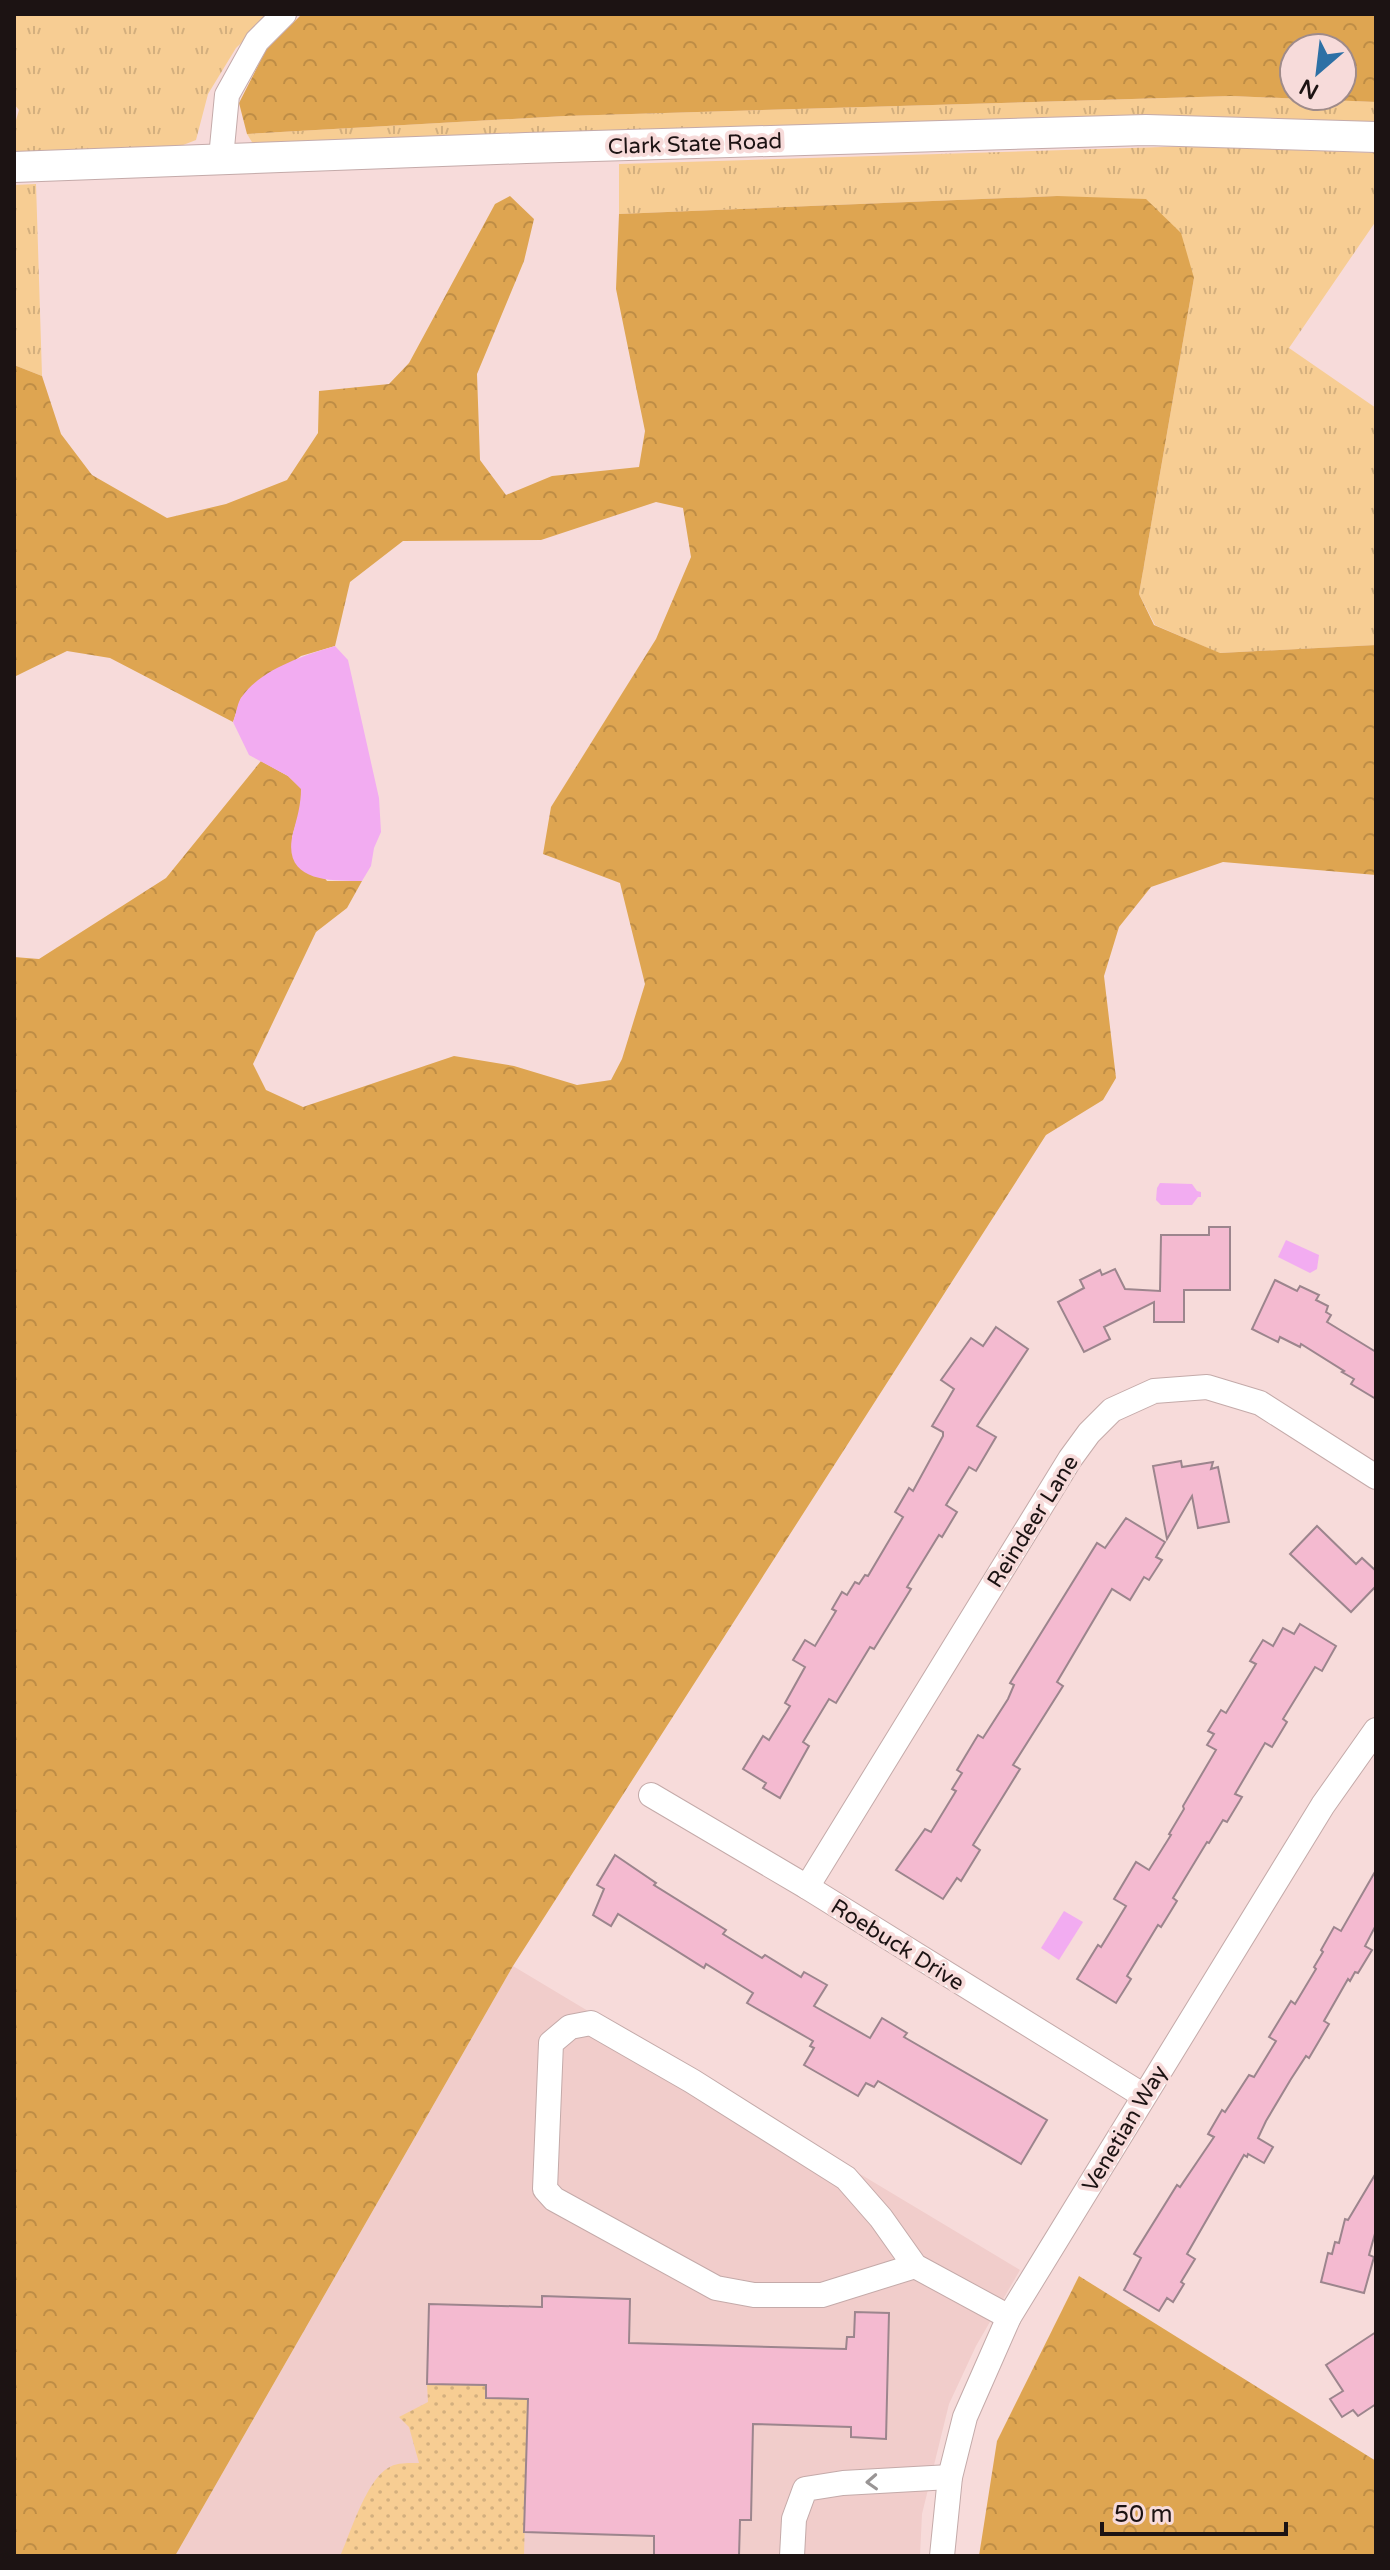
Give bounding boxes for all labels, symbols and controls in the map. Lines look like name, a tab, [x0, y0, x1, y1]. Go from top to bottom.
north arrow	[1278, 32, 1358, 112]
text: N	[1295, 73, 1323, 104]
street label: Clark State Road	[607, 128, 783, 160]
street label: Reindeer Lane	[982, 1451, 1084, 1592]
street label: Roebuck Drive	[826, 1893, 969, 1996]
street label: Venetian Way	[1077, 2060, 1173, 2197]
one-way arrow	[865, 2473, 878, 2490]
scale bar	[1102, 2486, 1286, 2536]
text: 50 m	[1114, 2500, 1172, 2529]

